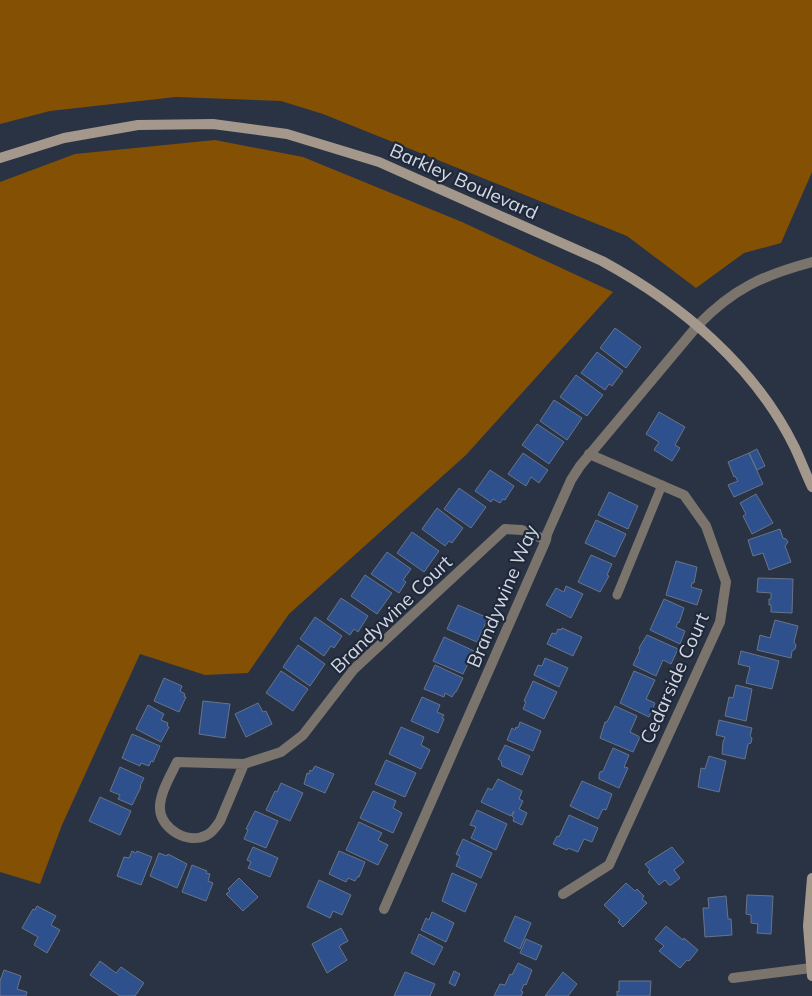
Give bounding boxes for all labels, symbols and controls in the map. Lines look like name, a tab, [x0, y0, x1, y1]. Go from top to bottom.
street label: Barkley Boulevard	[386, 138, 542, 224]
street label: Brandywine Way	[461, 521, 543, 671]
street label: Brandywine Court	[325, 550, 457, 678]
street label: Cedarside Court	[634, 608, 714, 747]

